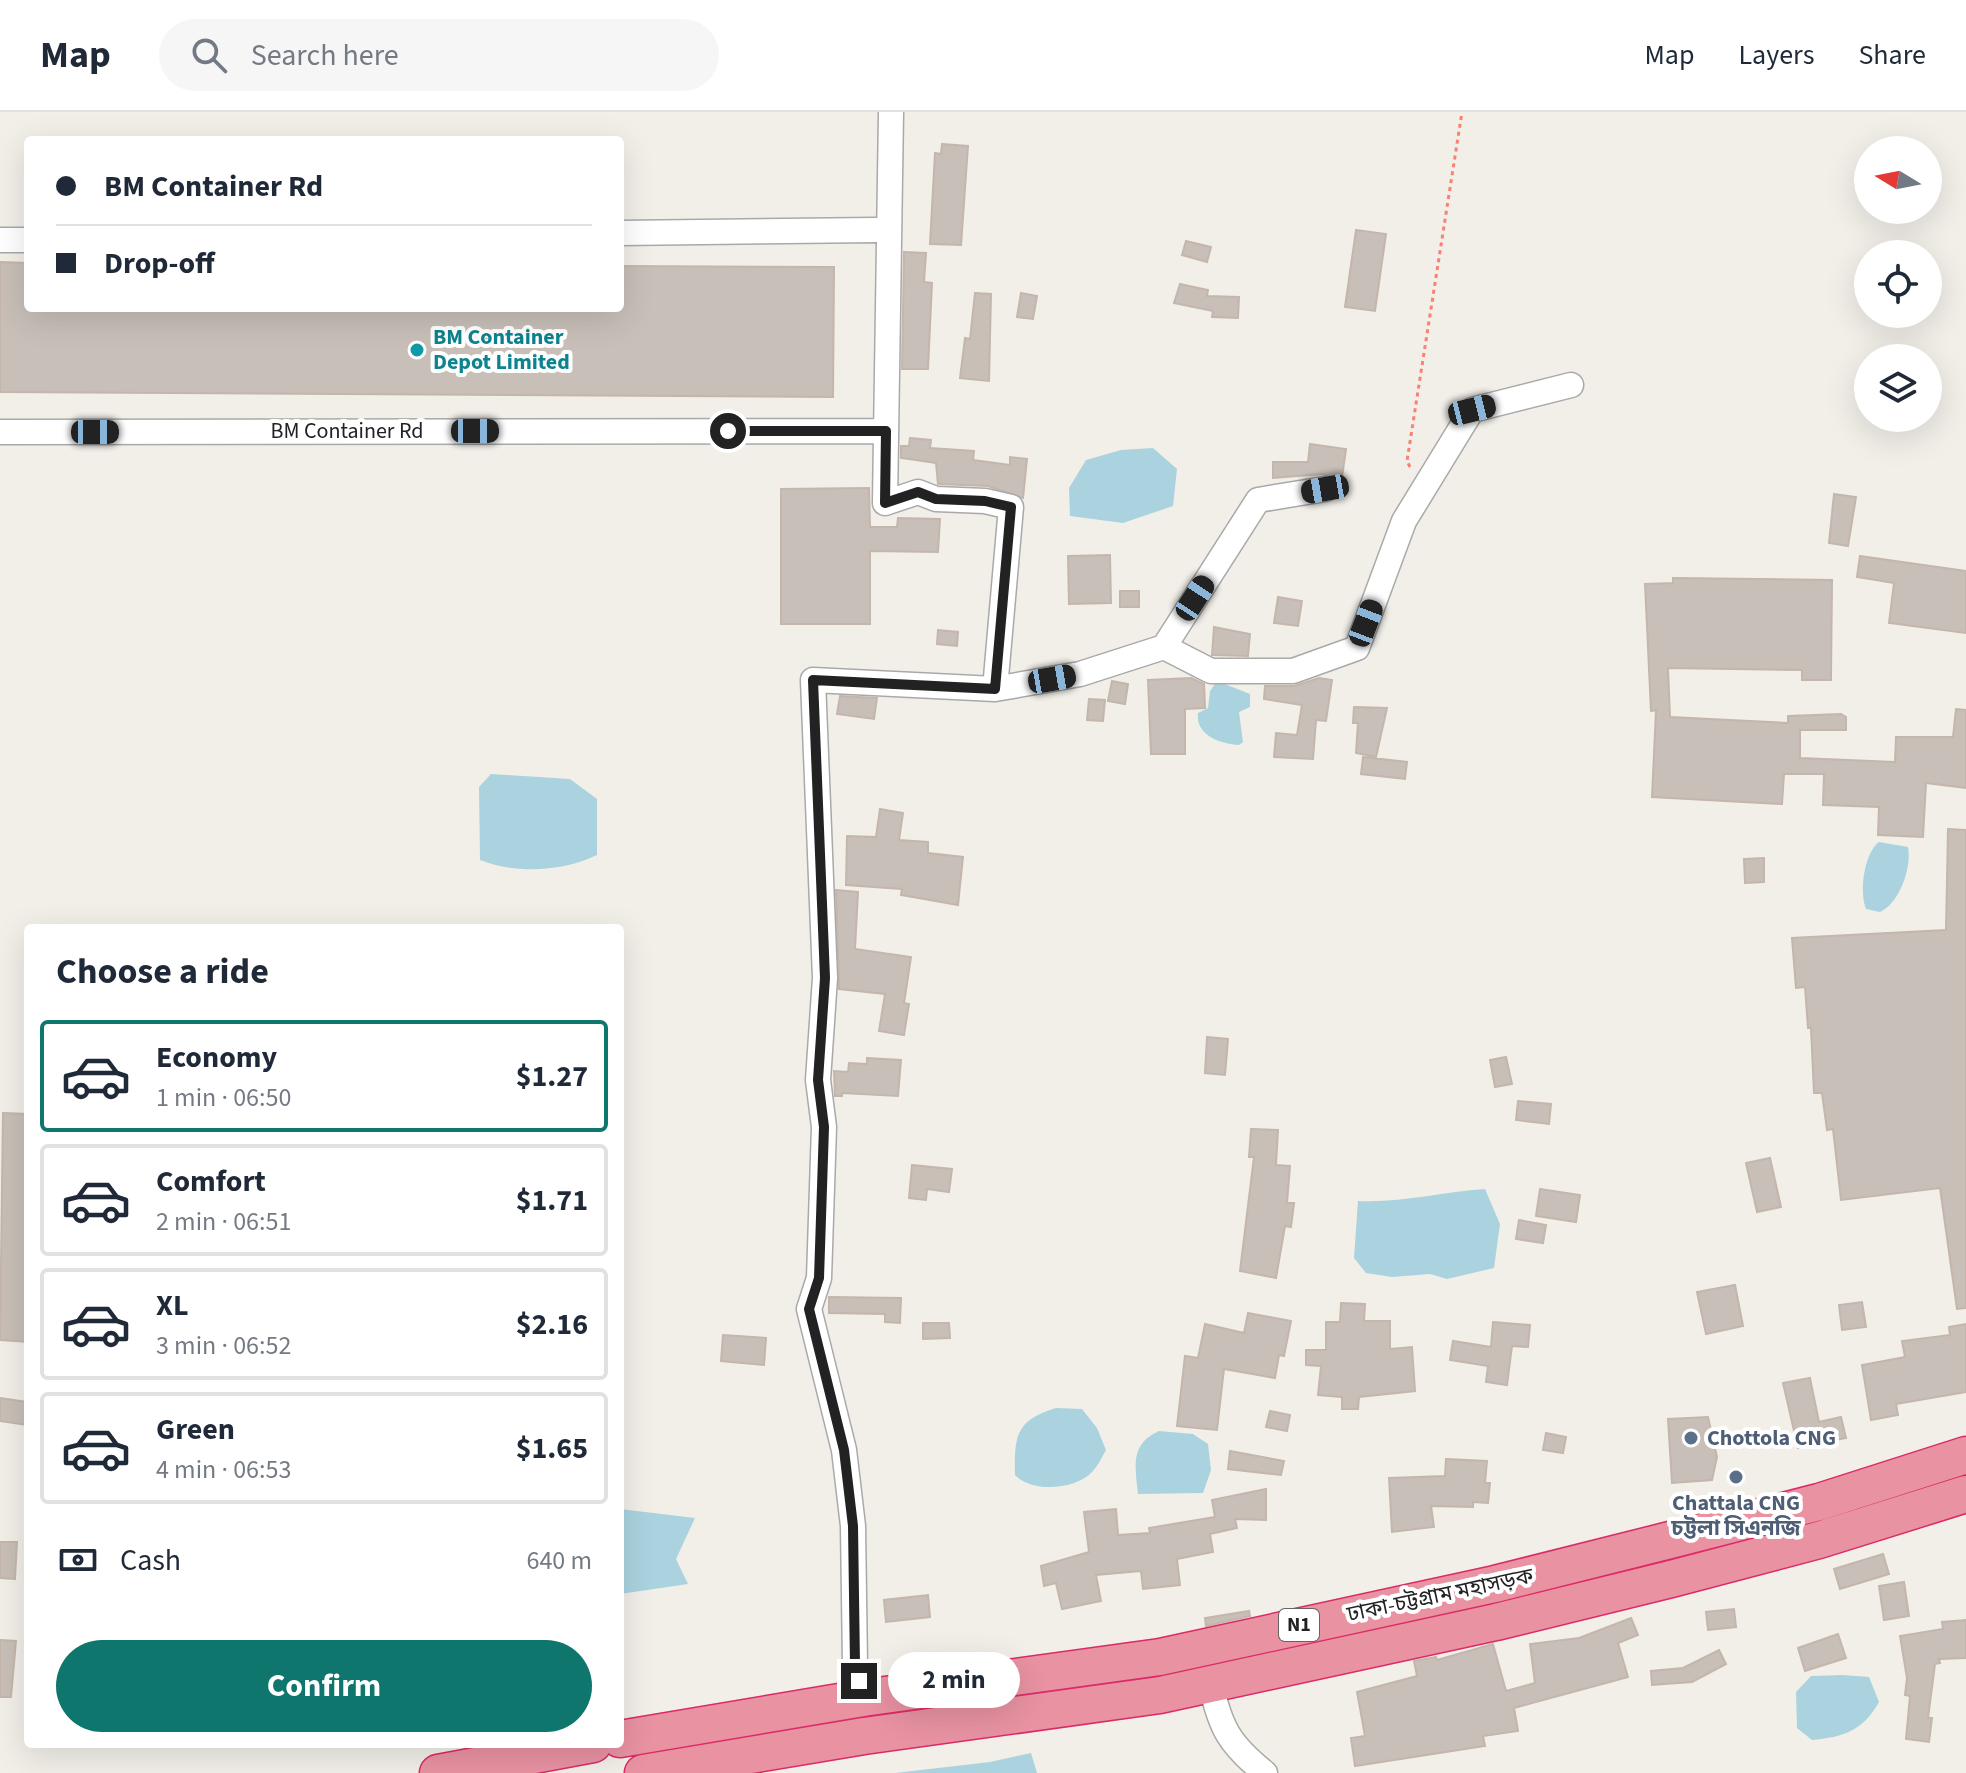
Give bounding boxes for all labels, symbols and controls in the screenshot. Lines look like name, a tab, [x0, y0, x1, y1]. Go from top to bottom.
search box	[159, 19, 719, 91]
text: Map	[40, 28, 111, 82]
icon: search	[187, 33, 231, 77]
text: Search here	[251, 34, 399, 77]
text: Map	[1644, 35, 1694, 75]
text: Layers	[1738, 35, 1814, 75]
text: Share	[1858, 35, 1926, 75]
north arrow	[1854, 136, 1942, 224]
map controls	[1854, 136, 1942, 432]
text: BM Container Rd	[104, 165, 323, 208]
button: locate	[1854, 240, 1942, 328]
text: Drop-off	[104, 242, 215, 285]
place label: BM Container Depot Limited	[433, 321, 570, 378]
marker: BM Container Depot Limited	[408, 341, 426, 359]
button: layers	[1854, 344, 1942, 432]
car	[1446, 393, 1498, 427]
route start	[710, 413, 746, 449]
street label: BM Container Rd	[271, 415, 423, 447]
car	[451, 419, 499, 443]
car	[71, 420, 119, 444]
car	[1299, 473, 1351, 505]
car	[1172, 571, 1218, 625]
car	[1346, 596, 1386, 650]
car	[1026, 663, 1078, 695]
text: Choose a ride	[56, 946, 269, 997]
text: Economy	[156, 1036, 277, 1079]
icon: car	[60, 1040, 132, 1112]
text: $1.27	[516, 1055, 588, 1098]
text: 1 min · 06:50	[156, 1079, 291, 1116]
text: Comfort	[156, 1160, 266, 1203]
icon: car	[60, 1164, 132, 1236]
text: $1.71	[516, 1179, 588, 1222]
text: 2 min · 06:51	[156, 1203, 291, 1240]
text: XL	[156, 1284, 189, 1327]
icon: car	[60, 1288, 132, 1360]
text: $2.16	[516, 1303, 588, 1346]
text: 3 min · 06:52	[156, 1327, 291, 1364]
text: Green	[156, 1408, 235, 1451]
icon: car	[60, 1412, 132, 1484]
place label: Chottola CNG	[1707, 1422, 1836, 1454]
text: $1.65	[516, 1427, 588, 1470]
marker: Chottola CNG	[1682, 1429, 1700, 1447]
text: 4 min · 06:53	[156, 1451, 291, 1488]
marker: Chattala CNG চট্টলা সিএনজি	[1727, 1468, 1745, 1486]
place label: Chattala CNG চট্টলা সিএনজি	[1670, 1487, 1802, 1544]
icon: cash	[56, 1538, 100, 1582]
text: Cash	[120, 1539, 181, 1582]
text: 640 m	[526, 1542, 592, 1579]
street label: ঢাকা-চট্টগ্রাম মহাসড়ক	[1343, 1560, 1536, 1631]
road number: N1	[1279, 1609, 1319, 1641]
button: Confirm	[56, 1640, 592, 1732]
callout: 2 min	[887, 1653, 1019, 1709]
text: 2 min	[922, 1661, 986, 1698]
route end	[841, 1663, 877, 1699]

